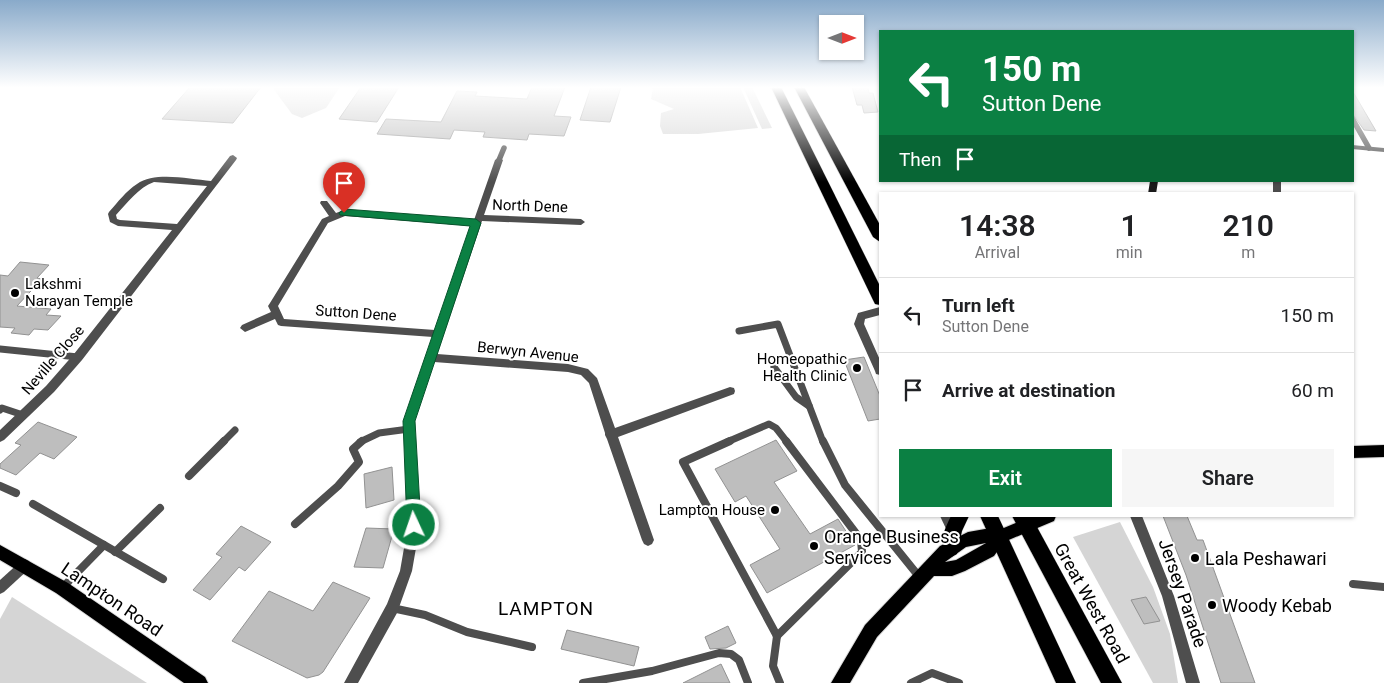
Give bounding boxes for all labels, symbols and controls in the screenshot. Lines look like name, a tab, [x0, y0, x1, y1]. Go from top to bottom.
north arrow	[819, 15, 864, 60]
map controls	[819, 15, 864, 60]
text: 150 m	[982, 49, 1081, 90]
icon: left	[899, 50, 964, 115]
text: Sutton Dene	[982, 91, 1101, 116]
icon: arrive	[951, 145, 979, 173]
text: Then	[899, 148, 941, 171]
pin	[323, 162, 365, 213]
icon: arrive	[330, 169, 358, 197]
street label: North Dene	[492, 196, 568, 216]
text: 14:38	[959, 208, 1036, 243]
text: 1	[1121, 208, 1138, 243]
text: 210	[1223, 208, 1274, 243]
text: Arrival	[975, 243, 1020, 262]
text: min	[1116, 243, 1143, 262]
text: m	[1241, 243, 1255, 262]
place label: Lakshmi Narayan Temple	[25, 275, 133, 310]
marker: Lakshmi Narayan Temple	[9, 287, 21, 299]
text: Turn left	[942, 294, 1015, 317]
street label: Sutton Dene	[315, 301, 397, 325]
icon: left	[899, 301, 927, 329]
text: 150 m	[1281, 304, 1334, 327]
text: Sutton Dene	[942, 317, 1029, 336]
street label: Neville Close	[18, 322, 88, 398]
street label: Berwyn Avenue	[476, 338, 580, 366]
place label: Homeopathic Health Clinic	[757, 350, 847, 385]
marker: Homeopathic Health Clinic	[851, 362, 863, 374]
icon: arrive	[899, 376, 927, 404]
text: Arrive at destination	[942, 379, 1115, 402]
text: 60 m	[1291, 379, 1334, 402]
button: Exit	[899, 449, 1112, 507]
button: Share	[1122, 449, 1334, 507]
position arrow	[387, 498, 439, 550]
place label: Lampton House	[659, 501, 765, 519]
marker: Lampton House	[769, 504, 781, 516]
place label: Orange Business Services	[824, 526, 959, 568]
street label: Jersey Parade	[1155, 536, 1211, 650]
street label: Great West Road	[1050, 539, 1134, 667]
marker: Orange Business Services	[808, 540, 820, 552]
place label: Lala Peshawari	[1205, 548, 1327, 569]
marker: Lala Peshawari	[1189, 552, 1201, 564]
street label: Lampton Road	[58, 558, 166, 640]
place label: Woody Kebab	[1222, 595, 1332, 616]
district label: LAMPTON	[498, 597, 594, 620]
marker: Woody Kebab	[1206, 599, 1218, 611]

